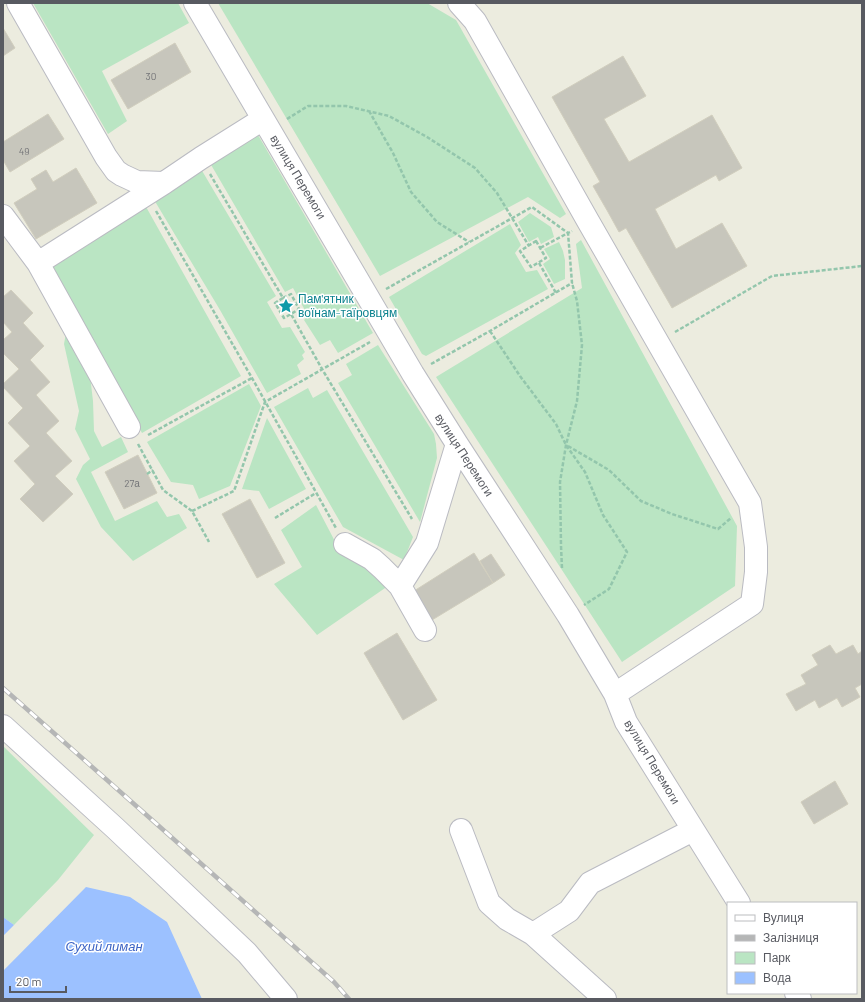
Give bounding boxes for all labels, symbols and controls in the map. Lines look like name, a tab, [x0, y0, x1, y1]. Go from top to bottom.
house number: 30	[146, 70, 156, 82]
street label: вулиця Перемоги	[267, 132, 330, 222]
house number: 49	[19, 145, 29, 157]
place label: Пам'ятник воїнам-таїровцям	[298, 291, 397, 320]
place icon: Пам'ятник воїнам-таїровцям	[277, 297, 295, 315]
street label: вулиця Перемоги	[432, 410, 497, 499]
house number: 27а	[124, 477, 140, 489]
street label: вулиця Перемоги	[621, 717, 684, 807]
legend	[727, 902, 857, 994]
text: Вулиця	[763, 910, 804, 925]
text: Залізниця	[763, 930, 819, 945]
water label: Сухий лиман	[65, 938, 143, 954]
text: Парк	[763, 950, 791, 965]
scale bar	[10, 968, 66, 994]
text: Вода	[763, 970, 791, 985]
text: 20 m	[16, 974, 42, 988]

